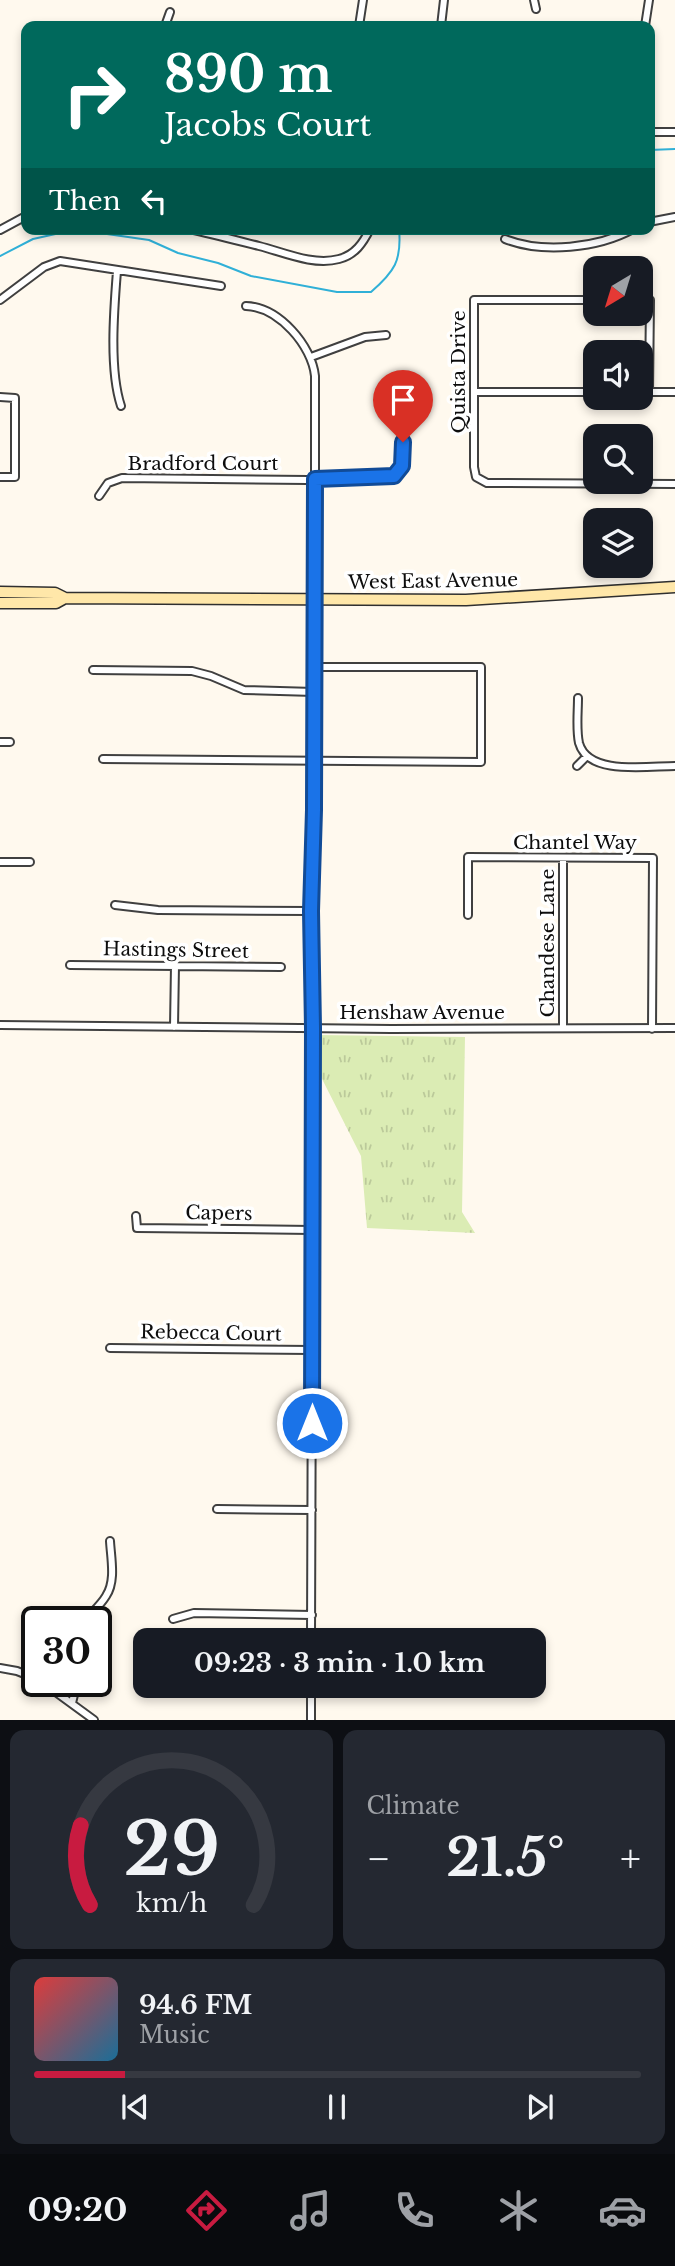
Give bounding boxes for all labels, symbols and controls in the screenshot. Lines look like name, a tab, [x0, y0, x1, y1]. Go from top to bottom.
text: 890 m	[164, 44, 332, 105]
icon: right	[49, 49, 140, 140]
text: Jacobs Court	[164, 105, 371, 145]
icon: left	[135, 182, 173, 220]
text: Then	[49, 185, 121, 217]
north arrow	[583, 256, 653, 326]
map controls	[583, 256, 653, 578]
street label: Quista Drive	[447, 310, 470, 434]
button: sound	[583, 340, 653, 410]
pin	[373, 370, 433, 442]
icon: arrive	[384, 381, 422, 419]
button: search	[583, 424, 653, 494]
street label: Bradford Court	[128, 452, 279, 475]
button: layers	[583, 508, 653, 578]
street label: West East Avenue	[347, 568, 518, 594]
street label: Chantel Way	[513, 831, 637, 854]
street label: Chandese Lane	[536, 869, 559, 1017]
street label: Hastings Street	[103, 937, 250, 963]
street label: Henshaw Avenue	[339, 1001, 505, 1024]
street label: Capers	[185, 1201, 253, 1225]
street label: Rebecca Court	[140, 1320, 283, 1346]
position arrow	[275, 1386, 349, 1460]
speed limit sign: 30	[21, 1606, 112, 1697]
text: 09:23 · 3 min · 1.0 km	[194, 1647, 485, 1679]
text: Climate	[367, 1792, 460, 1820]
text: 29	[123, 1805, 219, 1896]
text: 21.5°	[446, 1826, 565, 1890]
text: −	[367, 1835, 391, 1882]
text: +	[620, 1835, 641, 1882]
text: km/h	[136, 1888, 207, 1919]
text: 94.6 FM	[139, 1989, 252, 2021]
text: Music	[139, 2021, 210, 2049]
icon: previous	[116, 2088, 154, 2126]
icon: pause	[318, 2088, 356, 2126]
icon: next	[521, 2088, 559, 2126]
icon: directions	[182, 2186, 231, 2235]
icon: music	[286, 2186, 335, 2235]
icon: phone	[390, 2186, 439, 2235]
icon: climate	[494, 2186, 543, 2235]
icon: car	[598, 2186, 647, 2235]
text: 09:20	[28, 2190, 127, 2230]

